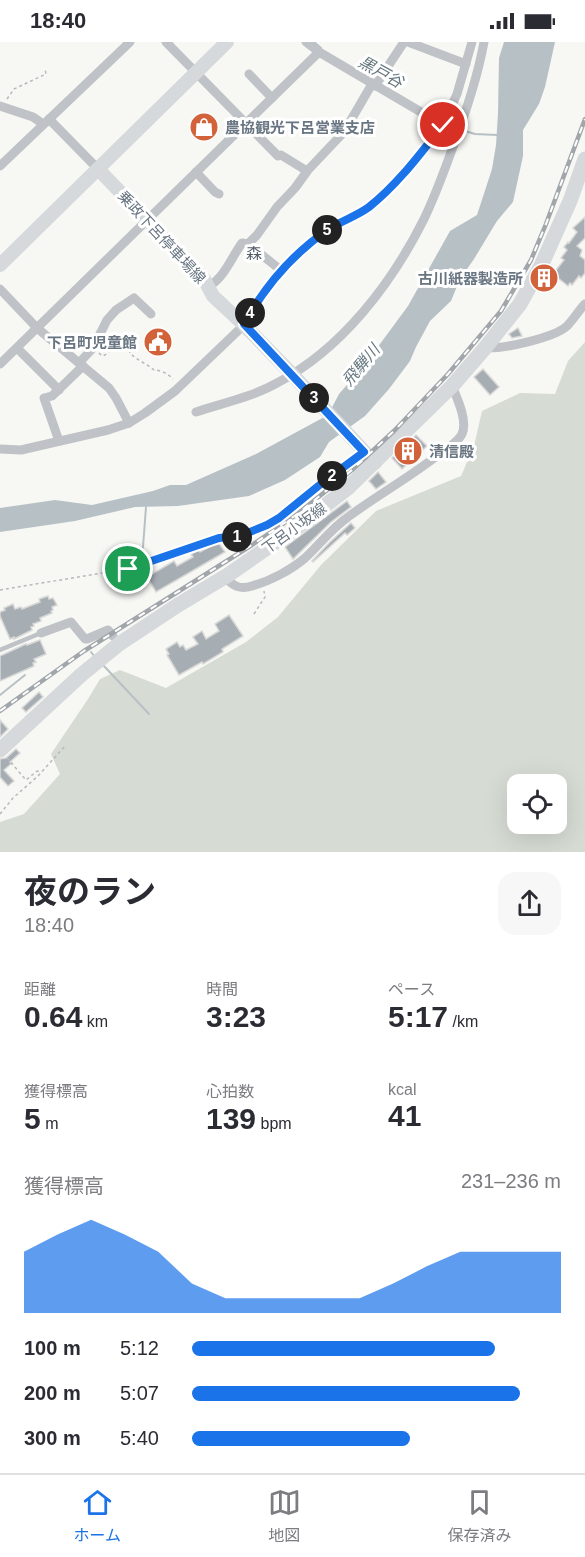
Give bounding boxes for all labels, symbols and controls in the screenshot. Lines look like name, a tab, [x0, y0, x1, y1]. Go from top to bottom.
text: 18:40	[30, 8, 86, 33]
water label: 黒戸谷	[356, 53, 408, 92]
pin	[417, 99, 468, 150]
icon: check	[426, 108, 459, 141]
shop icon: 農協観光下呂営業支店	[188, 111, 220, 143]
place label: 農協観光下呂営業支店	[225, 119, 375, 136]
street label: 乗政下呂停車場線	[115, 187, 209, 287]
pin: 5	[312, 215, 342, 245]
text: 5	[323, 221, 331, 238]
district label: 森	[246, 245, 262, 262]
building icon: 古川紙器製造所	[528, 262, 560, 294]
place label: 古川紙器製造所	[418, 270, 523, 287]
pin: 4	[235, 298, 265, 328]
text: 4	[246, 304, 254, 321]
public building icon: 下呂町児童館	[142, 326, 174, 358]
place label: 下呂町児童館	[47, 334, 137, 351]
water label: 飛騨川	[339, 340, 384, 389]
pin: 3	[299, 383, 329, 413]
text: 3	[310, 389, 318, 406]
building icon: 清信殿	[392, 435, 424, 467]
place label: 清信殿	[429, 443, 474, 460]
pin: 2	[317, 461, 347, 491]
text: 2	[328, 467, 336, 484]
street label: 下呂小坂線	[259, 499, 329, 557]
pin: 1	[222, 522, 252, 552]
text: 1	[233, 528, 241, 545]
pin	[102, 543, 153, 594]
icon: arrive	[111, 552, 144, 585]
map controls	[507, 774, 567, 834]
button: locate	[507, 774, 567, 834]
button: share	[498, 872, 561, 935]
text: 夜のラン	[24, 873, 156, 910]
text: 18:40	[24, 914, 74, 936]
text: 距離	[24, 981, 56, 998]
text: 時間	[206, 981, 238, 998]
text: ペース	[388, 981, 435, 998]
text: 0.64	[24, 1000, 82, 1033]
text: 3:23	[206, 1000, 266, 1033]
text: 5:17	[388, 1000, 448, 1033]
text: km	[82, 1013, 108, 1030]
text: /km	[448, 1013, 478, 1030]
text: kcal	[388, 1081, 416, 1098]
text: 獲得標高	[24, 1083, 88, 1100]
text: 心拍数	[206, 1083, 254, 1100]
text: 41	[388, 1099, 421, 1132]
text: 5	[24, 1102, 41, 1135]
text: 139	[206, 1102, 256, 1135]
text: m	[41, 1115, 58, 1132]
text: bpm	[256, 1115, 292, 1132]
text: 231–236 m	[461, 1170, 561, 1192]
text: 獲得標高	[24, 1175, 104, 1197]
text: 100 m	[24, 1337, 81, 1359]
text: 5:12	[120, 1337, 159, 1359]
text: 200 m	[24, 1382, 81, 1404]
text: 5:07	[120, 1382, 159, 1404]
text: 300 m	[24, 1427, 81, 1449]
text: 5:40	[120, 1427, 159, 1449]
tab: ホーム	[73, 1486, 121, 1546]
tab: 地図	[268, 1486, 301, 1546]
tab: 保存済み	[448, 1486, 512, 1546]

